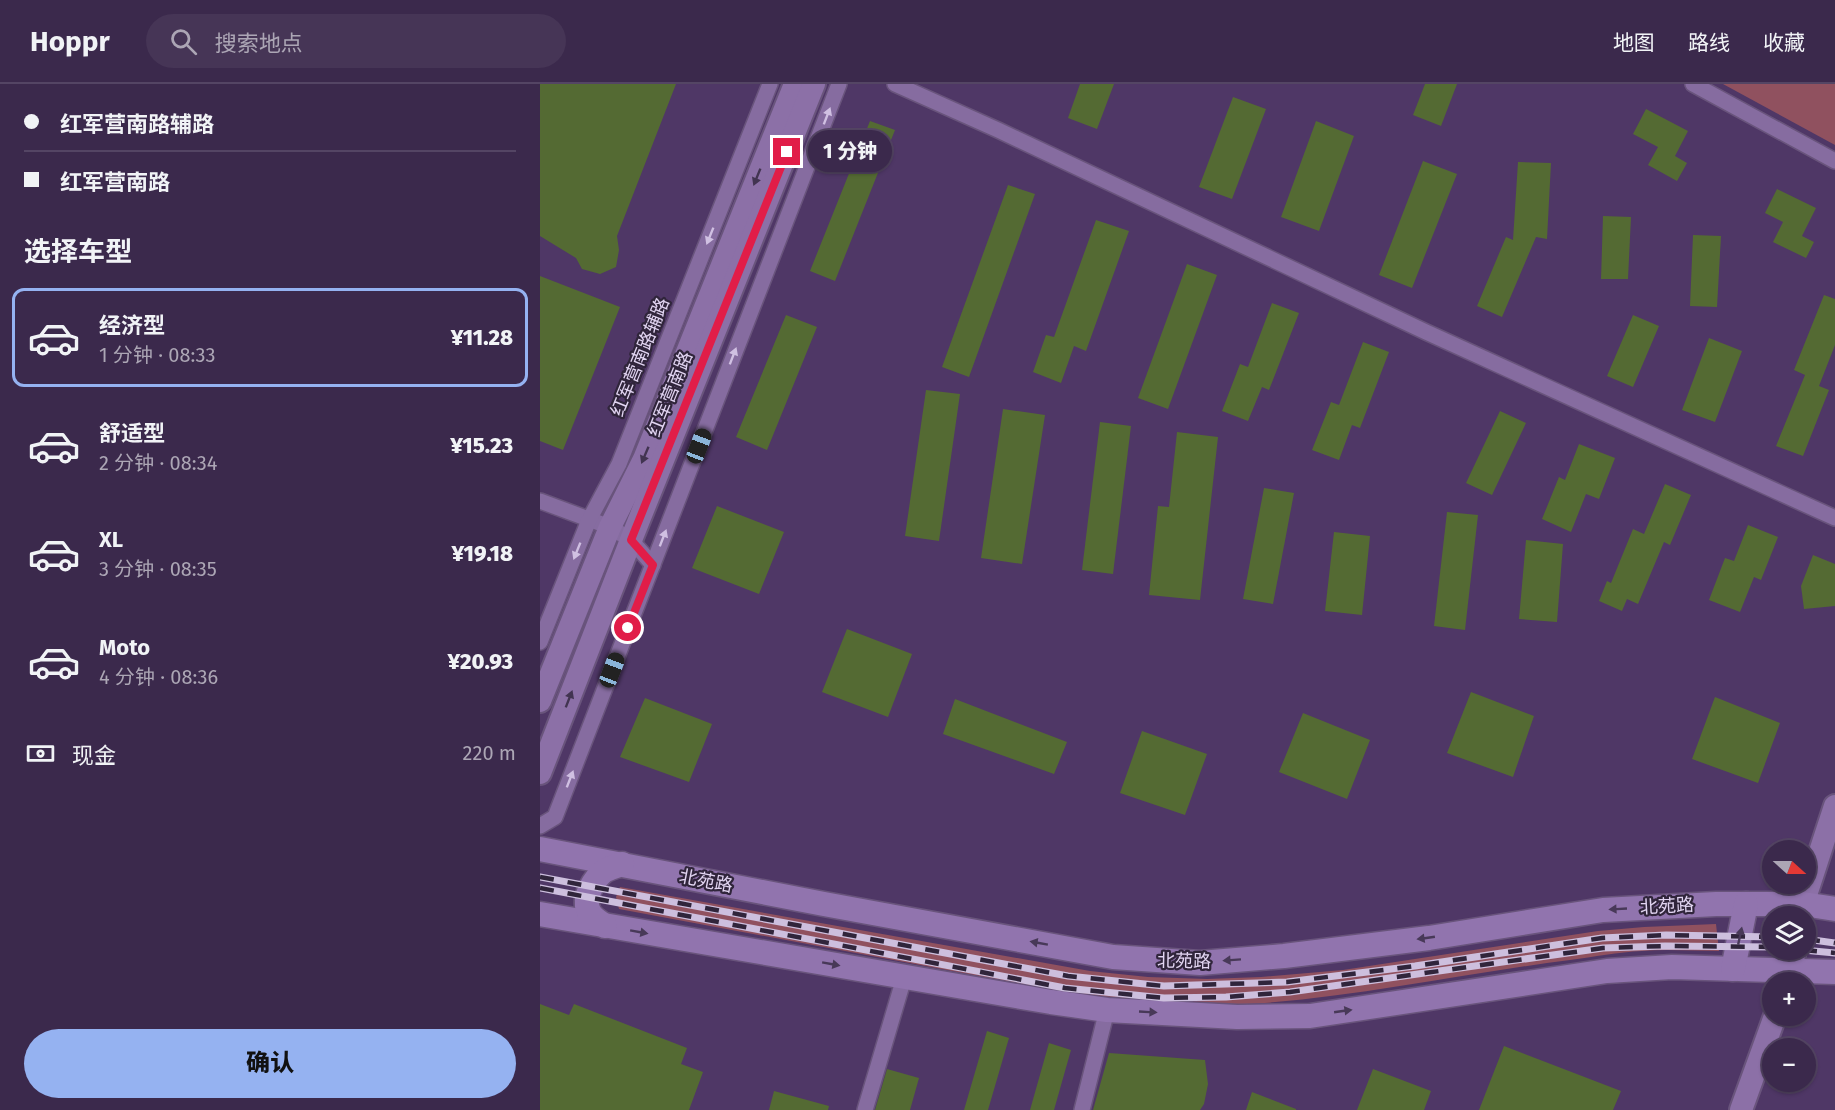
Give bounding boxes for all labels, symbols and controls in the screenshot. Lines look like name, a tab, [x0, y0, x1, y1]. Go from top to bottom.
search box	[146, 14, 566, 68]
text: Hoppr	[30, 25, 110, 58]
icon: search	[167, 25, 200, 58]
text: 搜索地点	[215, 30, 303, 57]
text: 地图	[1613, 30, 1655, 56]
text: 路线	[1688, 30, 1730, 56]
text: 收藏	[1763, 30, 1805, 56]
one-way arrow	[822, 107, 832, 125]
text: 红军营南路辅路	[60, 111, 214, 138]
callout: 1 分钟	[808, 131, 892, 173]
route end	[773, 138, 800, 165]
text: 1 分钟	[823, 139, 877, 163]
one-way arrow	[752, 168, 762, 186]
text: 红军营南路	[60, 169, 170, 196]
one-way arrow	[704, 227, 714, 245]
text: 选择车型	[24, 236, 132, 268]
street label: 红军营南路辅路	[606, 295, 674, 419]
icon: car	[27, 311, 81, 365]
text: 经济型	[99, 312, 165, 339]
text: ¥11.28	[451, 324, 513, 351]
text: 1 分钟 · 08:33	[99, 343, 215, 367]
one-way arrow	[729, 347, 739, 365]
street label: 红军营南路	[643, 348, 697, 440]
icon: car	[27, 419, 81, 473]
text: 舒适型	[99, 420, 165, 447]
car	[684, 426, 714, 466]
text: ¥15.23	[450, 432, 513, 459]
one-way arrow	[640, 447, 650, 465]
text: 2 分钟 · 08:34	[99, 451, 217, 475]
text: XL	[99, 526, 123, 553]
icon: car	[27, 527, 81, 581]
one-way arrow	[659, 529, 668, 547]
text: ¥19.18	[452, 540, 513, 567]
one-way arrow	[572, 542, 582, 560]
text: 3 分钟 · 08:35	[99, 557, 217, 581]
route start	[614, 614, 641, 641]
text: Moto	[99, 634, 150, 661]
icon: car	[27, 635, 81, 689]
text: ¥20.93	[448, 648, 513, 675]
car	[597, 650, 627, 690]
text: 4 分钟 · 08:36	[99, 665, 218, 689]
one-way arrow	[565, 690, 574, 708]
icon: cash	[24, 737, 57, 770]
text: 220 m	[463, 741, 516, 765]
text: 现金	[72, 742, 116, 769]
one-way arrow	[566, 770, 575, 788]
north arrow	[1762, 840, 1816, 894]
map controls	[1762, 840, 1816, 1092]
street label: 北苑路	[677, 865, 735, 897]
street label: 北苑路	[1639, 894, 1695, 918]
one-way arrow	[1609, 904, 1628, 913]
button: layers	[1762, 906, 1816, 960]
one-way arrow	[1736, 927, 1745, 946]
one-way arrow	[630, 928, 649, 937]
one-way arrow	[1416, 934, 1435, 943]
one-way arrow	[1029, 938, 1048, 947]
street label: 北苑路	[1157, 950, 1211, 972]
one-way arrow	[1222, 955, 1241, 965]
one-way arrow	[822, 960, 841, 969]
button: +	[1762, 972, 1816, 1026]
one-way arrow	[1333, 1006, 1352, 1015]
one-way arrow	[1139, 1008, 1158, 1017]
button: 确认	[24, 1029, 516, 1098]
button: −	[1762, 1038, 1816, 1092]

